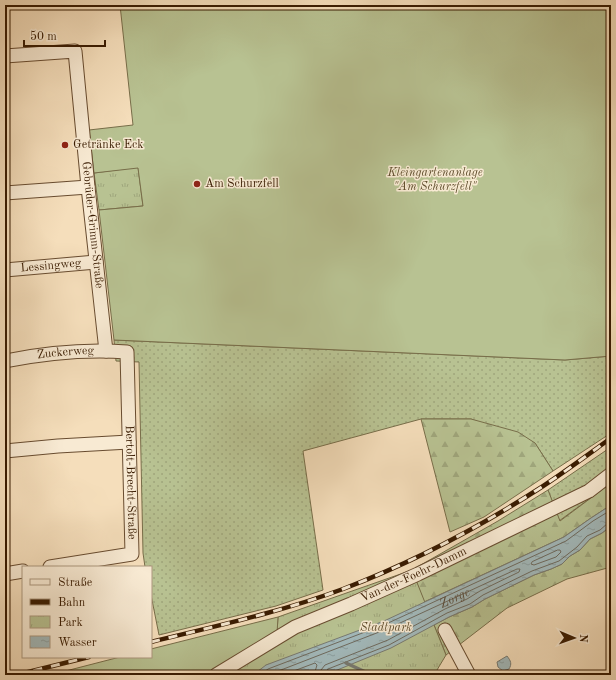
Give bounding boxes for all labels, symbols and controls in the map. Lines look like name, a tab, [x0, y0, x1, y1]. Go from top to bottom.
scale bar	[24, 22, 105, 48]
text: 50 m	[30, 30, 57, 43]
place label: Getränke Eck	[73, 139, 144, 151]
marker: Getränke Eck	[60, 140, 70, 150]
street label: Gebrüder-Grimm-Straße	[80, 161, 105, 289]
park label: Kleingartenanlage "Am Schurzfell"	[386, 167, 483, 193]
place label: Am Schurzfell	[205, 178, 279, 190]
marker: Am Schurzfell	[192, 179, 202, 189]
street label: Lessingweg	[20, 257, 82, 275]
street label: Zuckerweg	[36, 345, 94, 361]
street label: Bertolt-Brecht-Straße	[123, 425, 138, 540]
street label: Van-der-Foehr-Damm	[359, 545, 469, 605]
legend	[22, 566, 152, 658]
text: Straße	[58, 577, 93, 589]
water label: Zorge	[437, 585, 472, 610]
text: Bahn	[58, 597, 86, 609]
text: Park	[58, 617, 83, 629]
north arrow	[554, 618, 594, 658]
park label: Stadtpark	[360, 622, 412, 634]
text: N	[577, 634, 588, 643]
text: Wasser	[58, 637, 97, 649]

